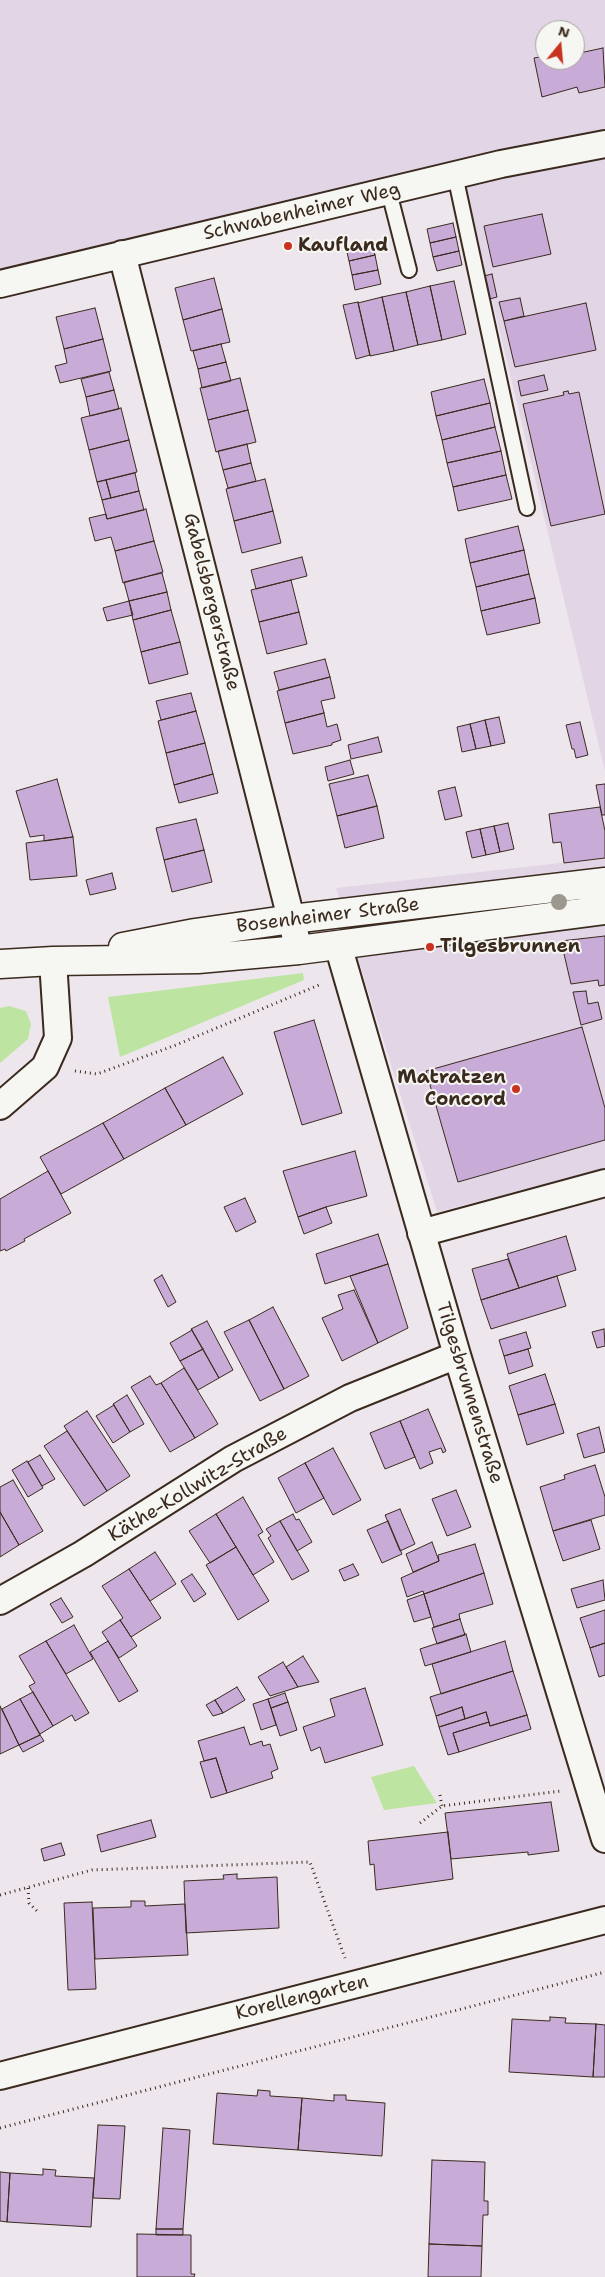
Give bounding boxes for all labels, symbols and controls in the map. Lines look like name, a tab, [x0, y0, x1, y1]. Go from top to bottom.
north arrow	[535, 20, 585, 70]
text: N	[556, 21, 572, 42]
street label: Schwabenheimer Weg	[201, 178, 403, 246]
place label: Kaufland	[298, 235, 388, 257]
marker: Kaufland	[282, 240, 294, 252]
street label: Gabelsbergerstraße	[178, 511, 244, 693]
street label: Bosenheimer Straße	[235, 893, 421, 939]
place label: Tilgesbrunnen	[440, 936, 580, 958]
marker: Tilgesbrunnen	[424, 941, 436, 953]
place label: Matratzen Concord	[397, 1067, 506, 1111]
marker: Matratzen Concord	[510, 1083, 522, 1095]
street label: Tilgesbrunnenstraße	[431, 1299, 507, 1487]
street label: Käthe-Kollwitz-Straße	[105, 1423, 291, 1547]
street label: Korellengarten	[233, 1970, 371, 2026]

